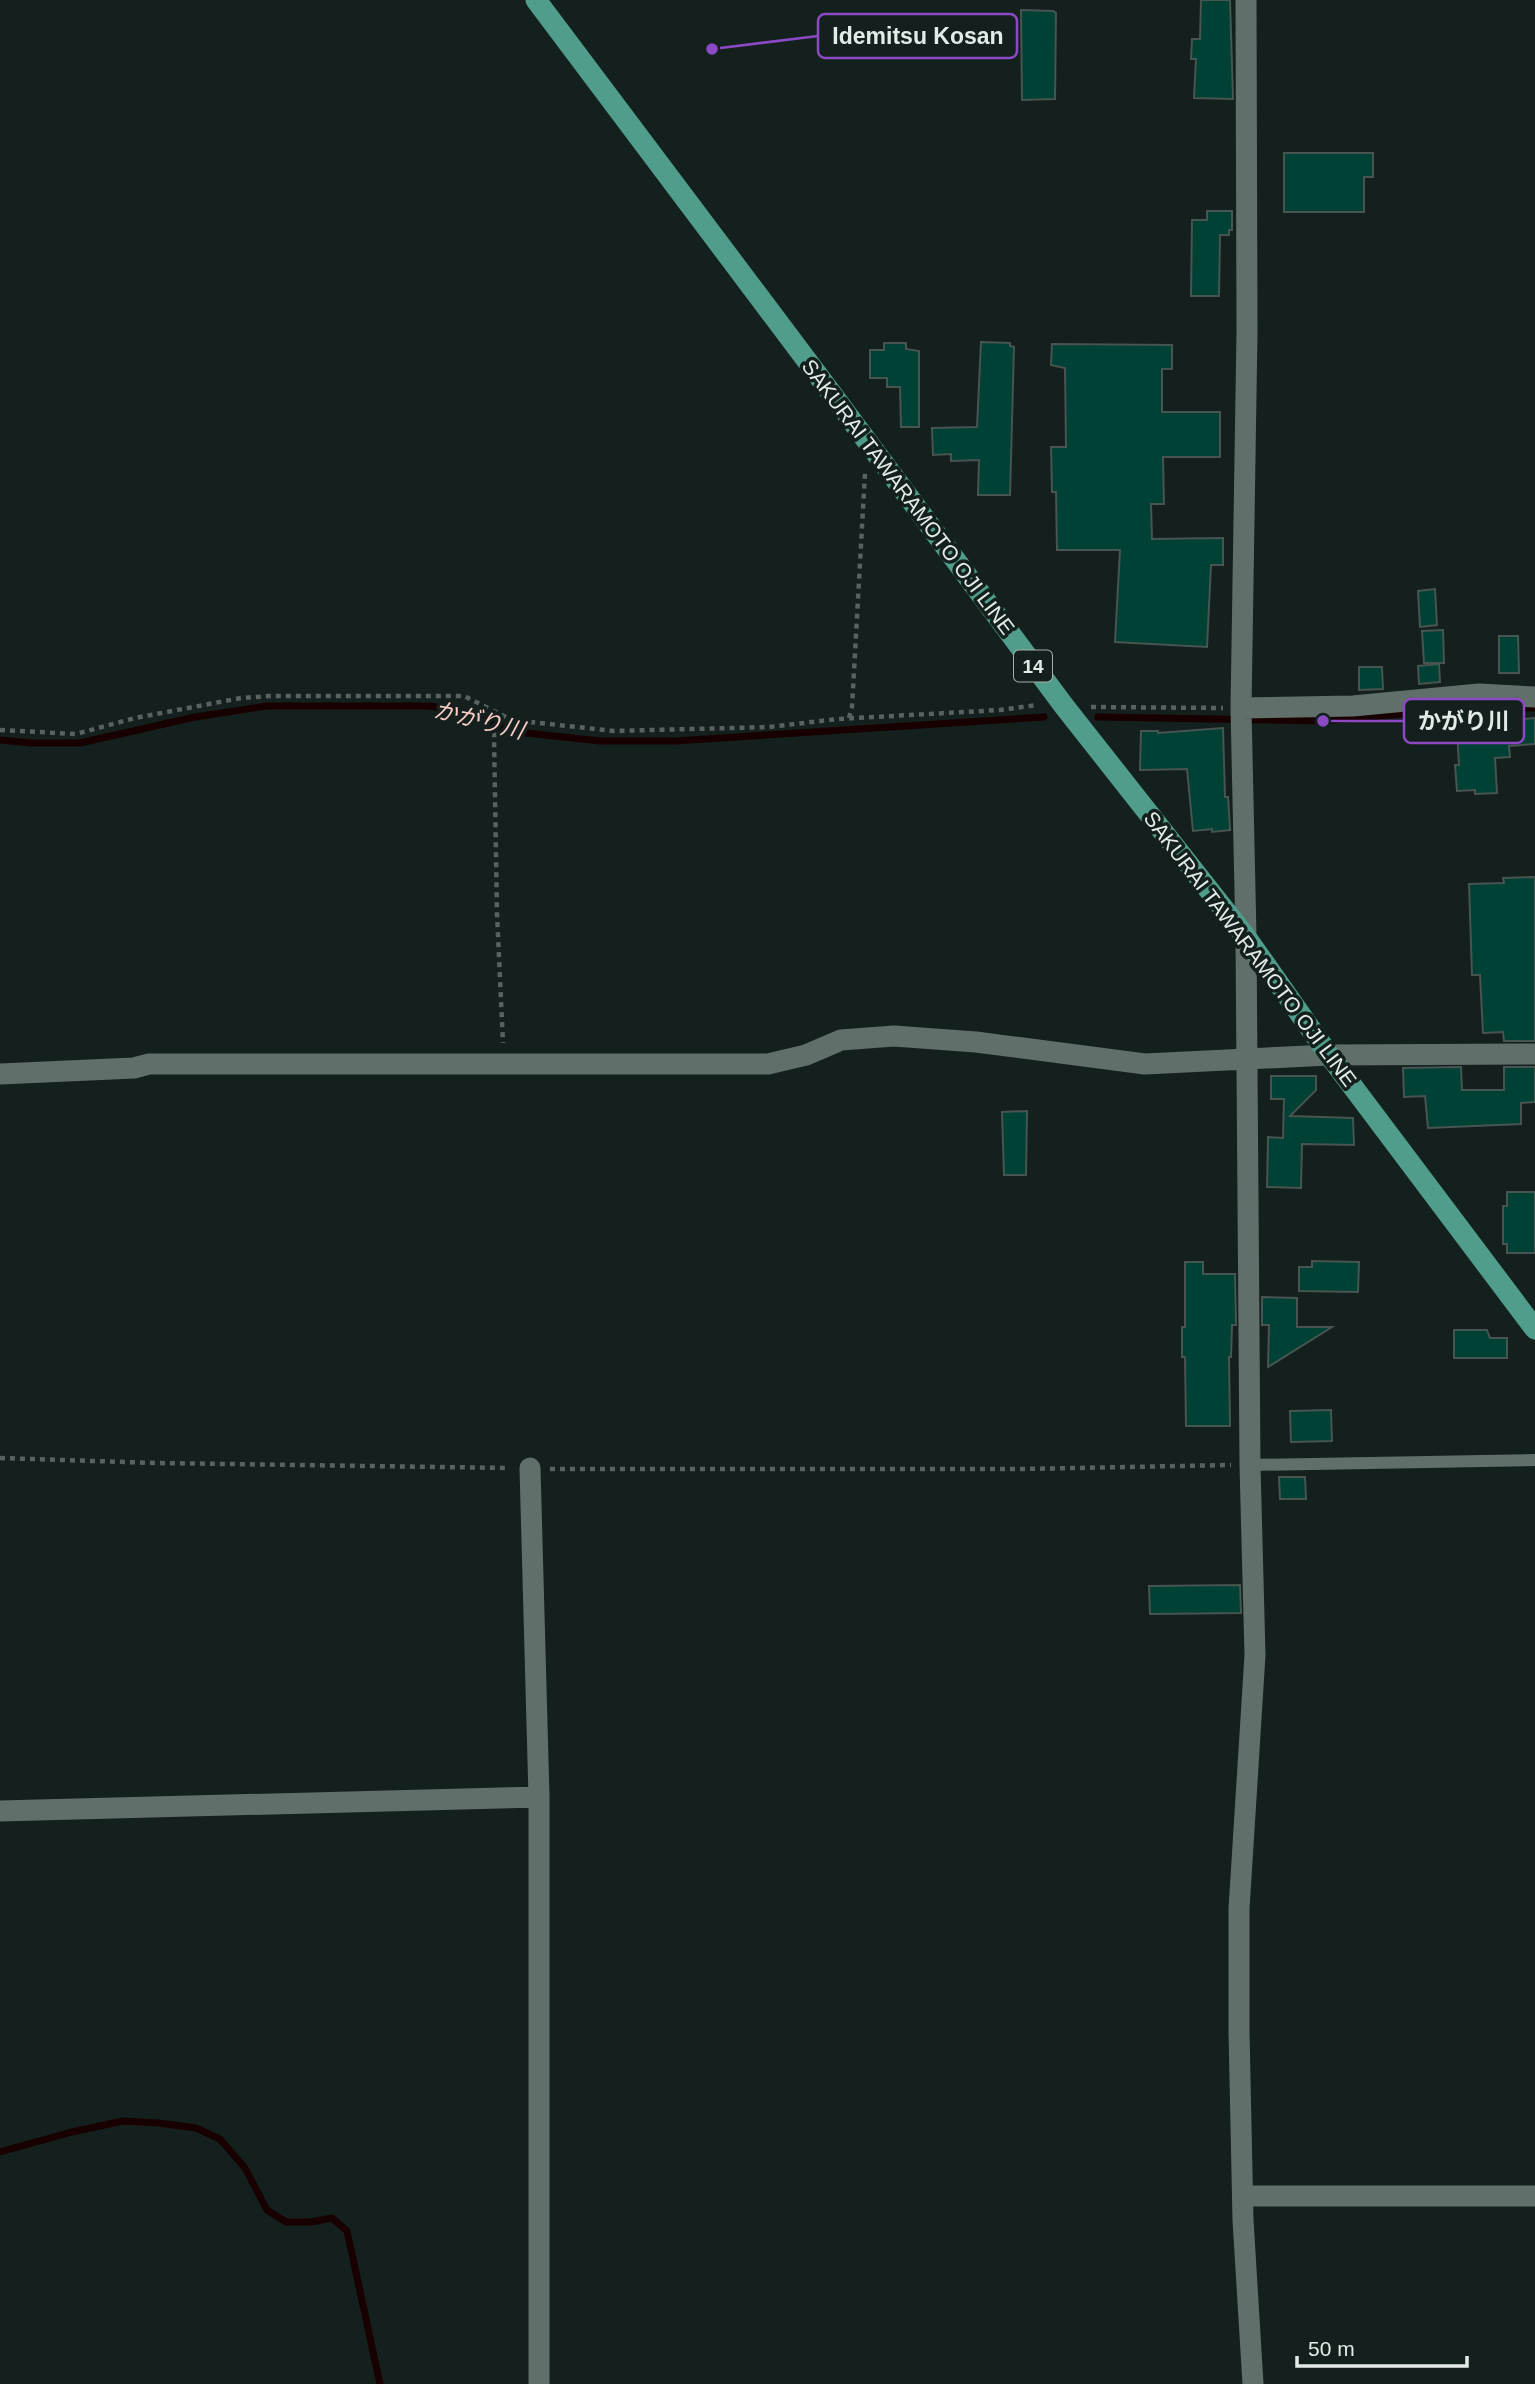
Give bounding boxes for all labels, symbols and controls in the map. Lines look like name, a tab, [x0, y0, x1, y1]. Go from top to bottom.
callout: Idemitsu Kosan	[818, 14, 1017, 58]
text: Idemitsu Kosan	[832, 23, 1004, 49]
street label: SAKURAI TAWARAMOTO OJI LINE	[798, 355, 1019, 639]
road number: 14	[1014, 650, 1052, 681]
water label: かがり川	[431, 696, 530, 744]
callout: かがり川	[1404, 699, 1524, 743]
text: かがり川	[1418, 708, 1510, 734]
street label: SAKURAI TAWARAMOTO OJI LINE	[1140, 807, 1361, 1091]
scale bar	[1297, 2324, 1467, 2368]
text: 50 m	[1308, 2337, 1355, 2360]

